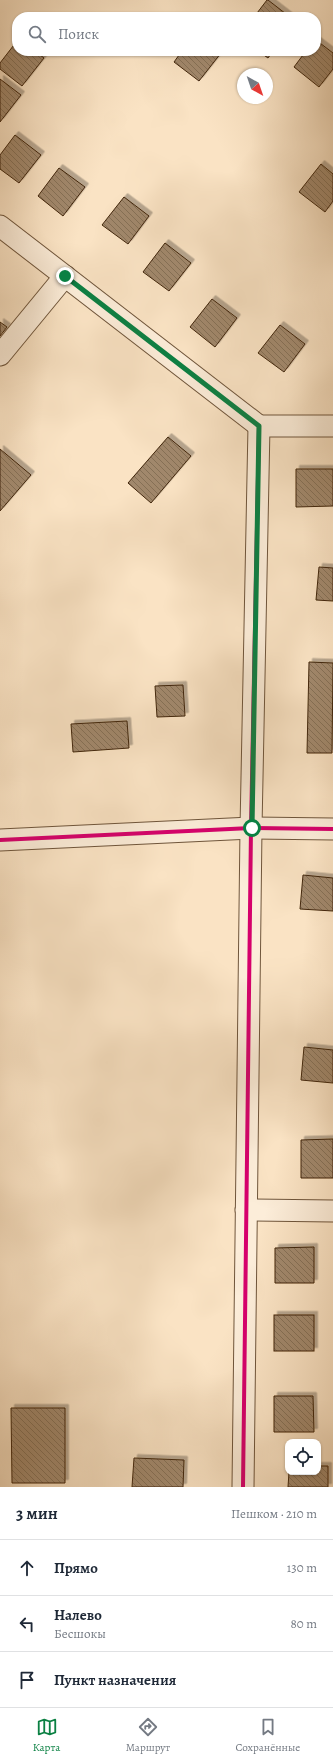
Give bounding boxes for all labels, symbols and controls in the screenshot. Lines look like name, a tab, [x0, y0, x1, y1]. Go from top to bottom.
search box	[12, 12, 321, 56]
icon: search	[26, 23, 48, 45]
text: Поиск	[58, 24, 99, 44]
north arrow	[237, 68, 273, 104]
route end	[56, 267, 74, 285]
route start	[243, 819, 261, 837]
map controls	[285, 1439, 321, 1475]
button: locate	[285, 1439, 321, 1475]
text: 3 мин	[16, 1502, 58, 1525]
text: Пешком · 210 m	[231, 1505, 317, 1522]
icon: ahead	[16, 1557, 38, 1579]
text: Прямо	[54, 1558, 98, 1578]
text: 130 m	[287, 1559, 317, 1576]
text: Налево	[54, 1605, 102, 1625]
icon: left	[16, 1613, 38, 1635]
text: 80 m	[290, 1615, 317, 1632]
text: Бесшокы	[54, 1625, 106, 1642]
icon: arrive	[16, 1669, 38, 1691]
text: Пункт назначения	[54, 1670, 176, 1690]
tab: Карта	[33, 1716, 60, 1755]
tab: Маршрут	[126, 1716, 170, 1755]
tab: Сохранённые	[235, 1716, 300, 1755]

